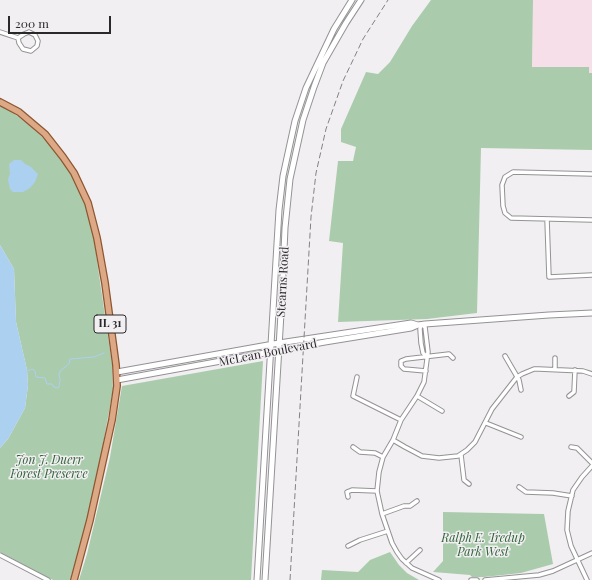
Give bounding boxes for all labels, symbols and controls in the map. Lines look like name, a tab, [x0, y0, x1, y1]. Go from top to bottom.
scale bar	[10, 8, 113, 34]
text: 200 m	[15, 15, 49, 31]
street label: Stearns Road	[274, 246, 292, 318]
road number: IL 31	[94, 315, 126, 333]
street label: McLean Boulevard	[218, 336, 318, 370]
park label: Jon J. Duerr Forest Preserve	[10, 453, 88, 481]
park label: Ralph E. Tredup Park West	[441, 531, 525, 559]

